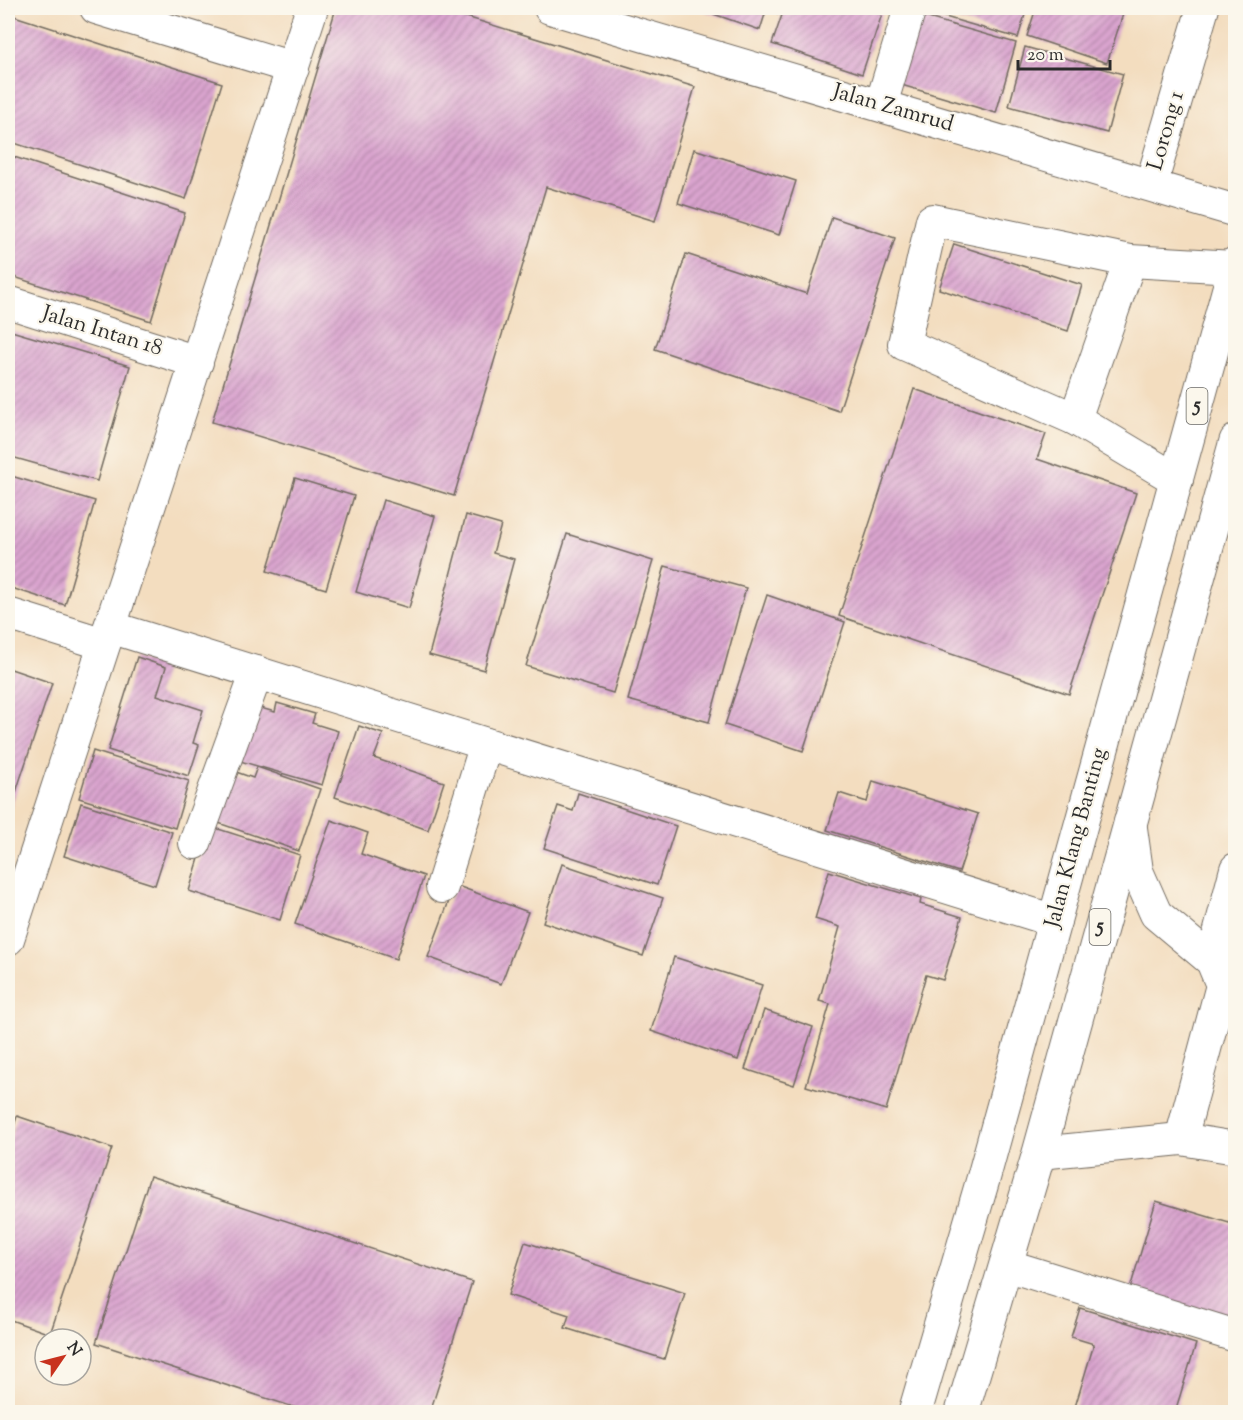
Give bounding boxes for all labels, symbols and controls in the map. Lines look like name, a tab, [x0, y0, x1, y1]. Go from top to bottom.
scale bar	[1018, 33, 1110, 71]
text: 20 m	[1027, 43, 1064, 69]
street label: Jalan Zamrud	[828, 76, 957, 142]
street label: Lorong 1	[1140, 87, 1194, 174]
street label: Jalan Intan 18	[37, 298, 166, 365]
road number: 5	[1186, 388, 1208, 424]
street label: Jalan Klang Banting	[1037, 744, 1116, 932]
road number: 5	[1090, 909, 1110, 945]
north arrow	[33, 1327, 93, 1387]
text: N	[60, 1338, 86, 1362]

